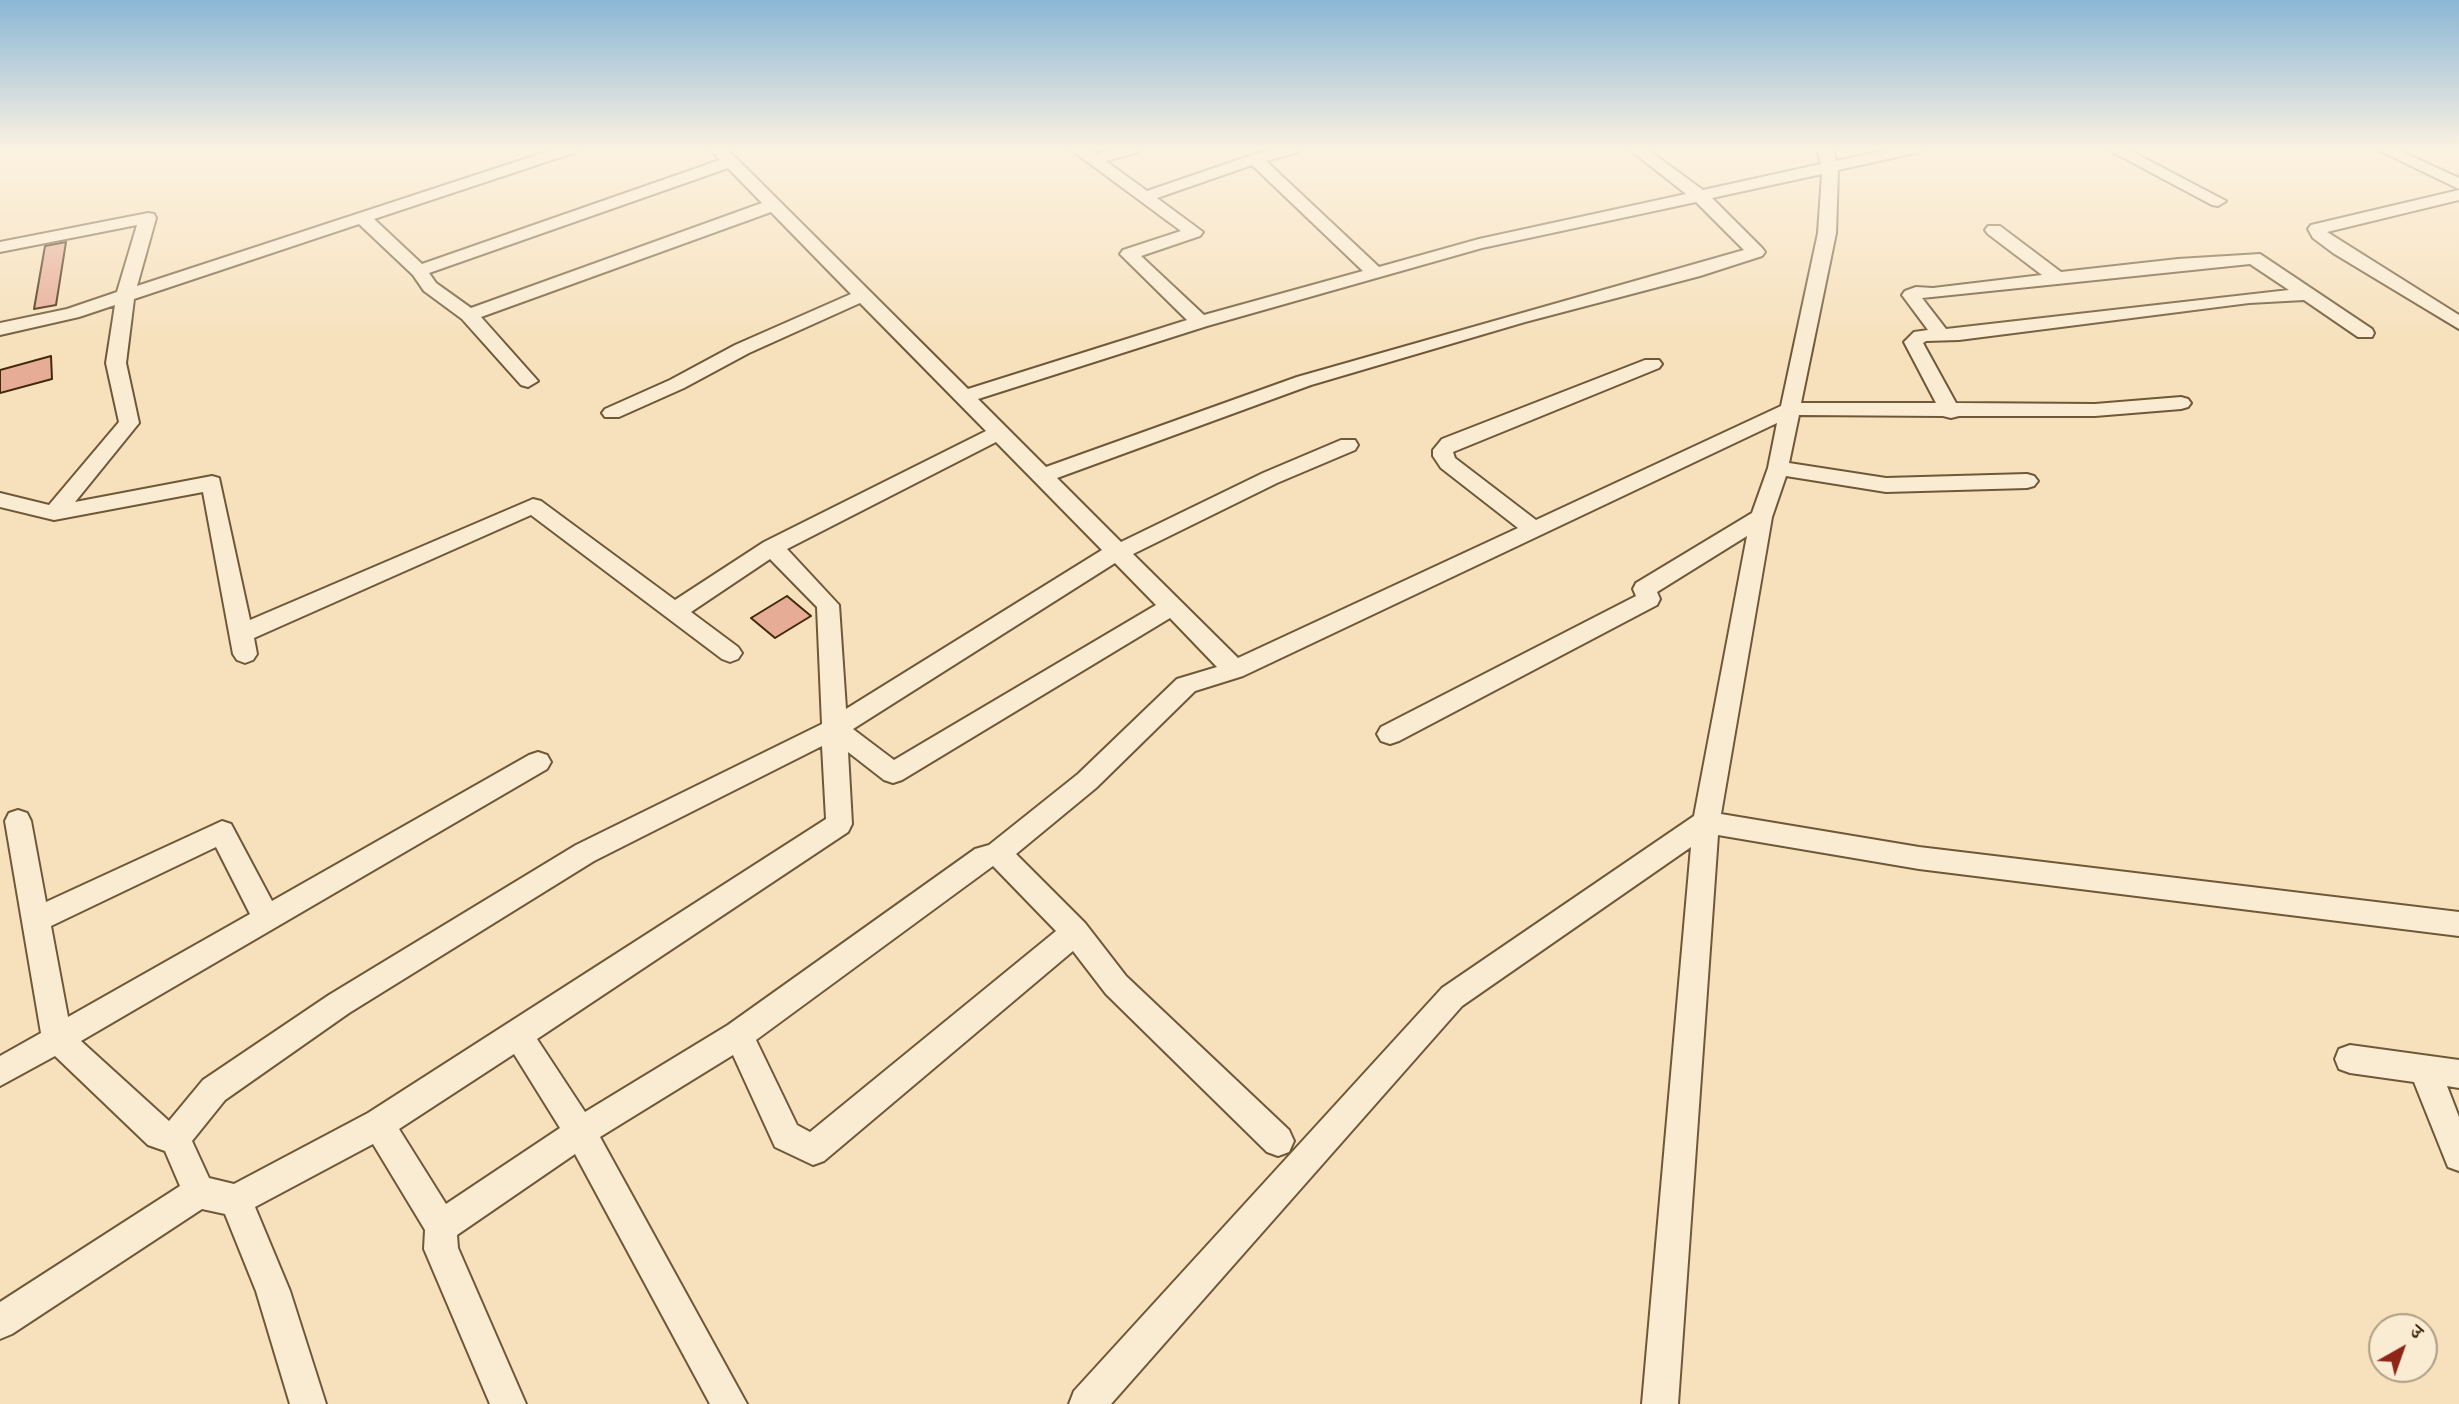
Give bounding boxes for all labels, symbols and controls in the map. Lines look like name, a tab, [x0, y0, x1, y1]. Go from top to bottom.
north arrow	[2368, 1313, 2438, 1383]
text: उ	[2403, 1320, 2428, 1347]

